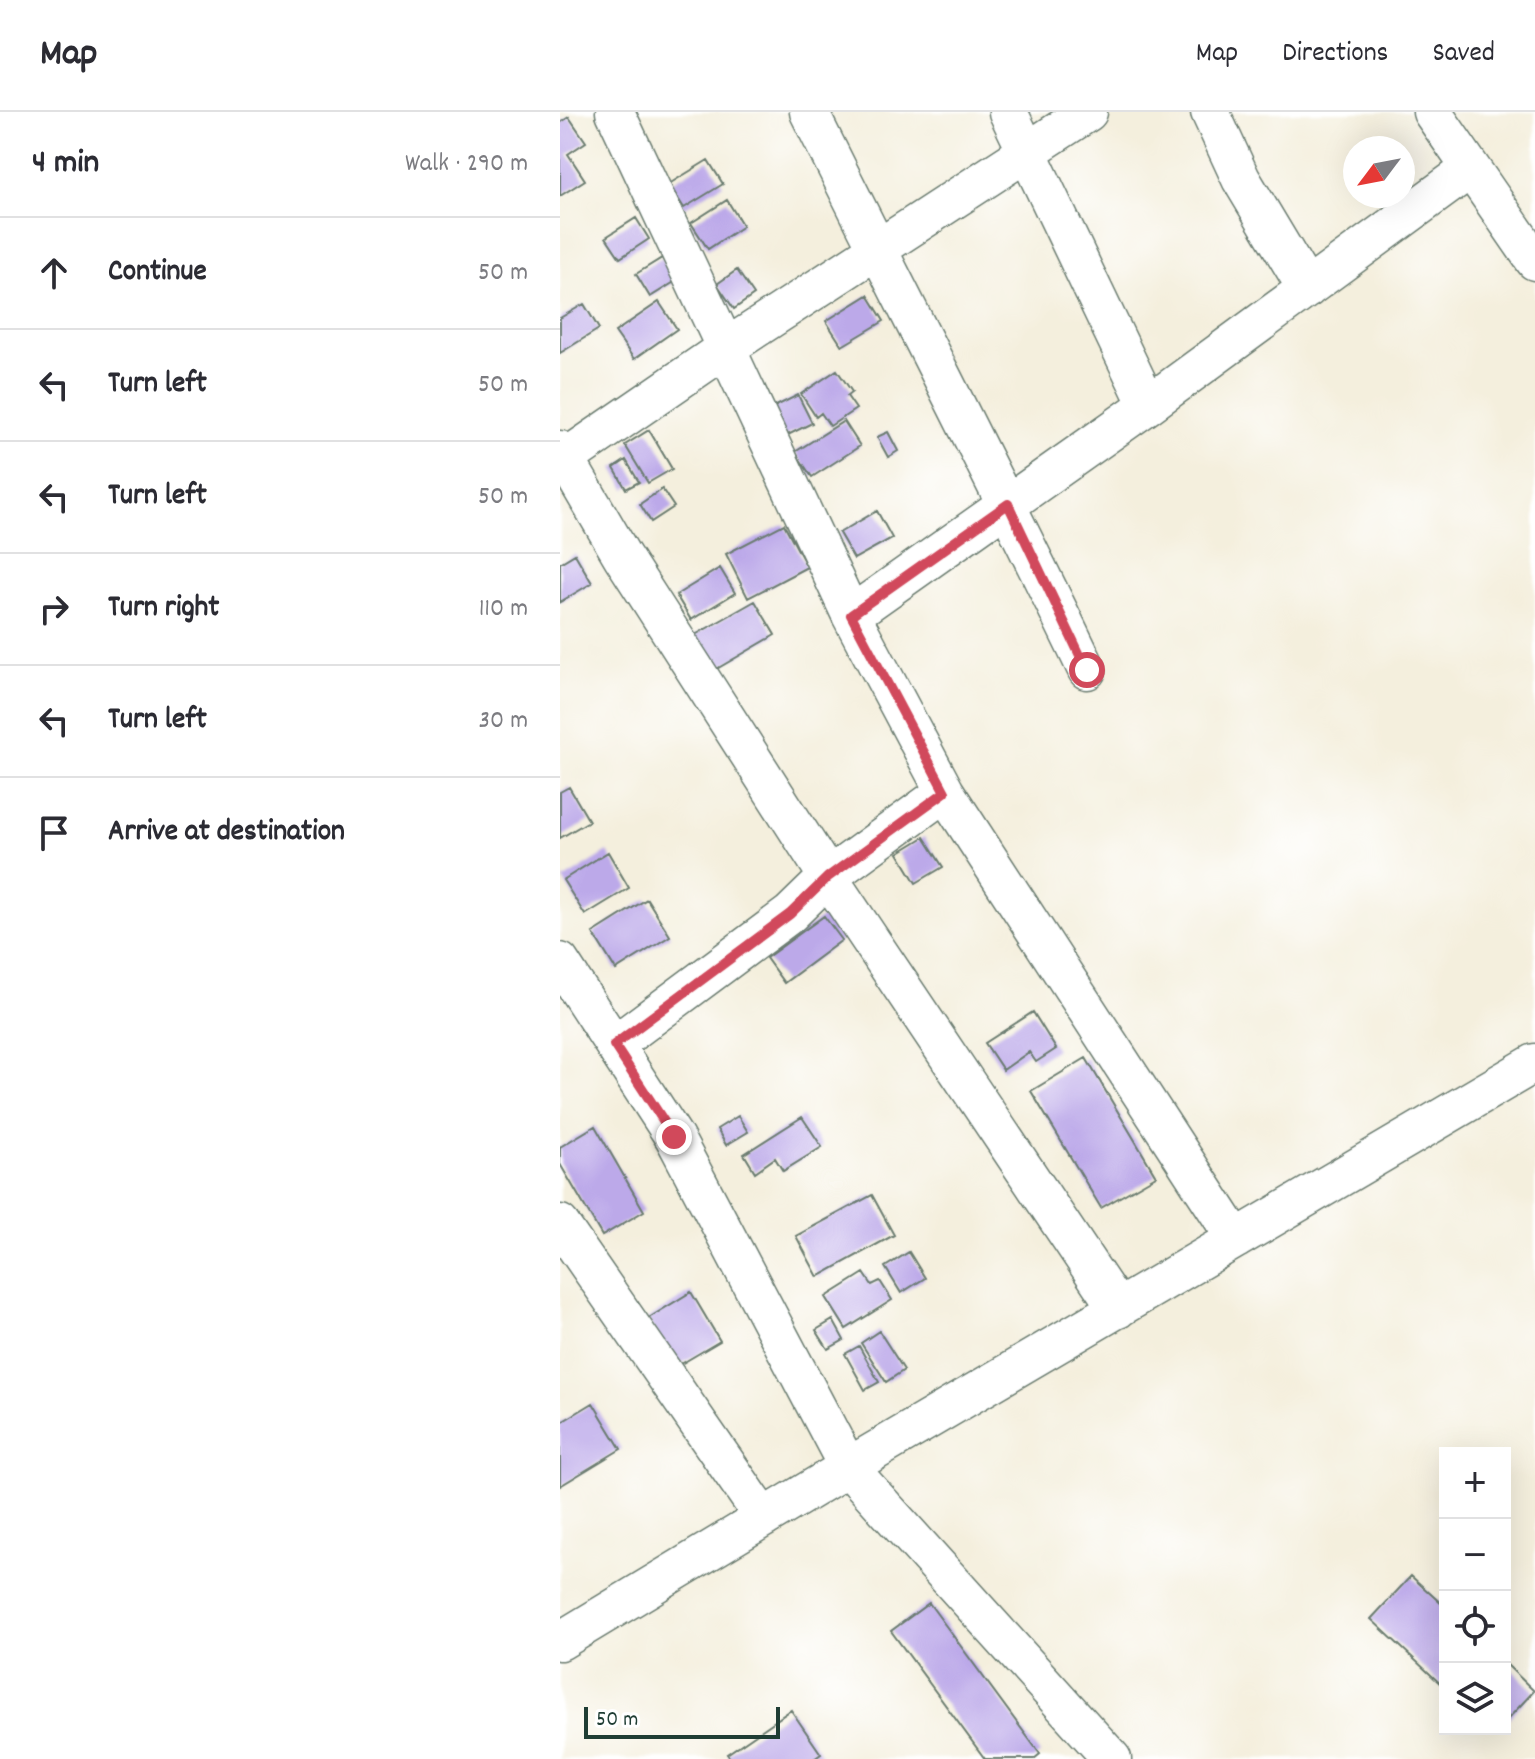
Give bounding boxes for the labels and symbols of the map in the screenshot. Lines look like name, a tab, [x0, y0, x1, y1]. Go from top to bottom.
north arrow	[1343, 136, 1415, 208]
route start	[1069, 652, 1105, 688]
route end	[656, 1119, 692, 1155]
scale bar	[584, 1703, 780, 1739]

